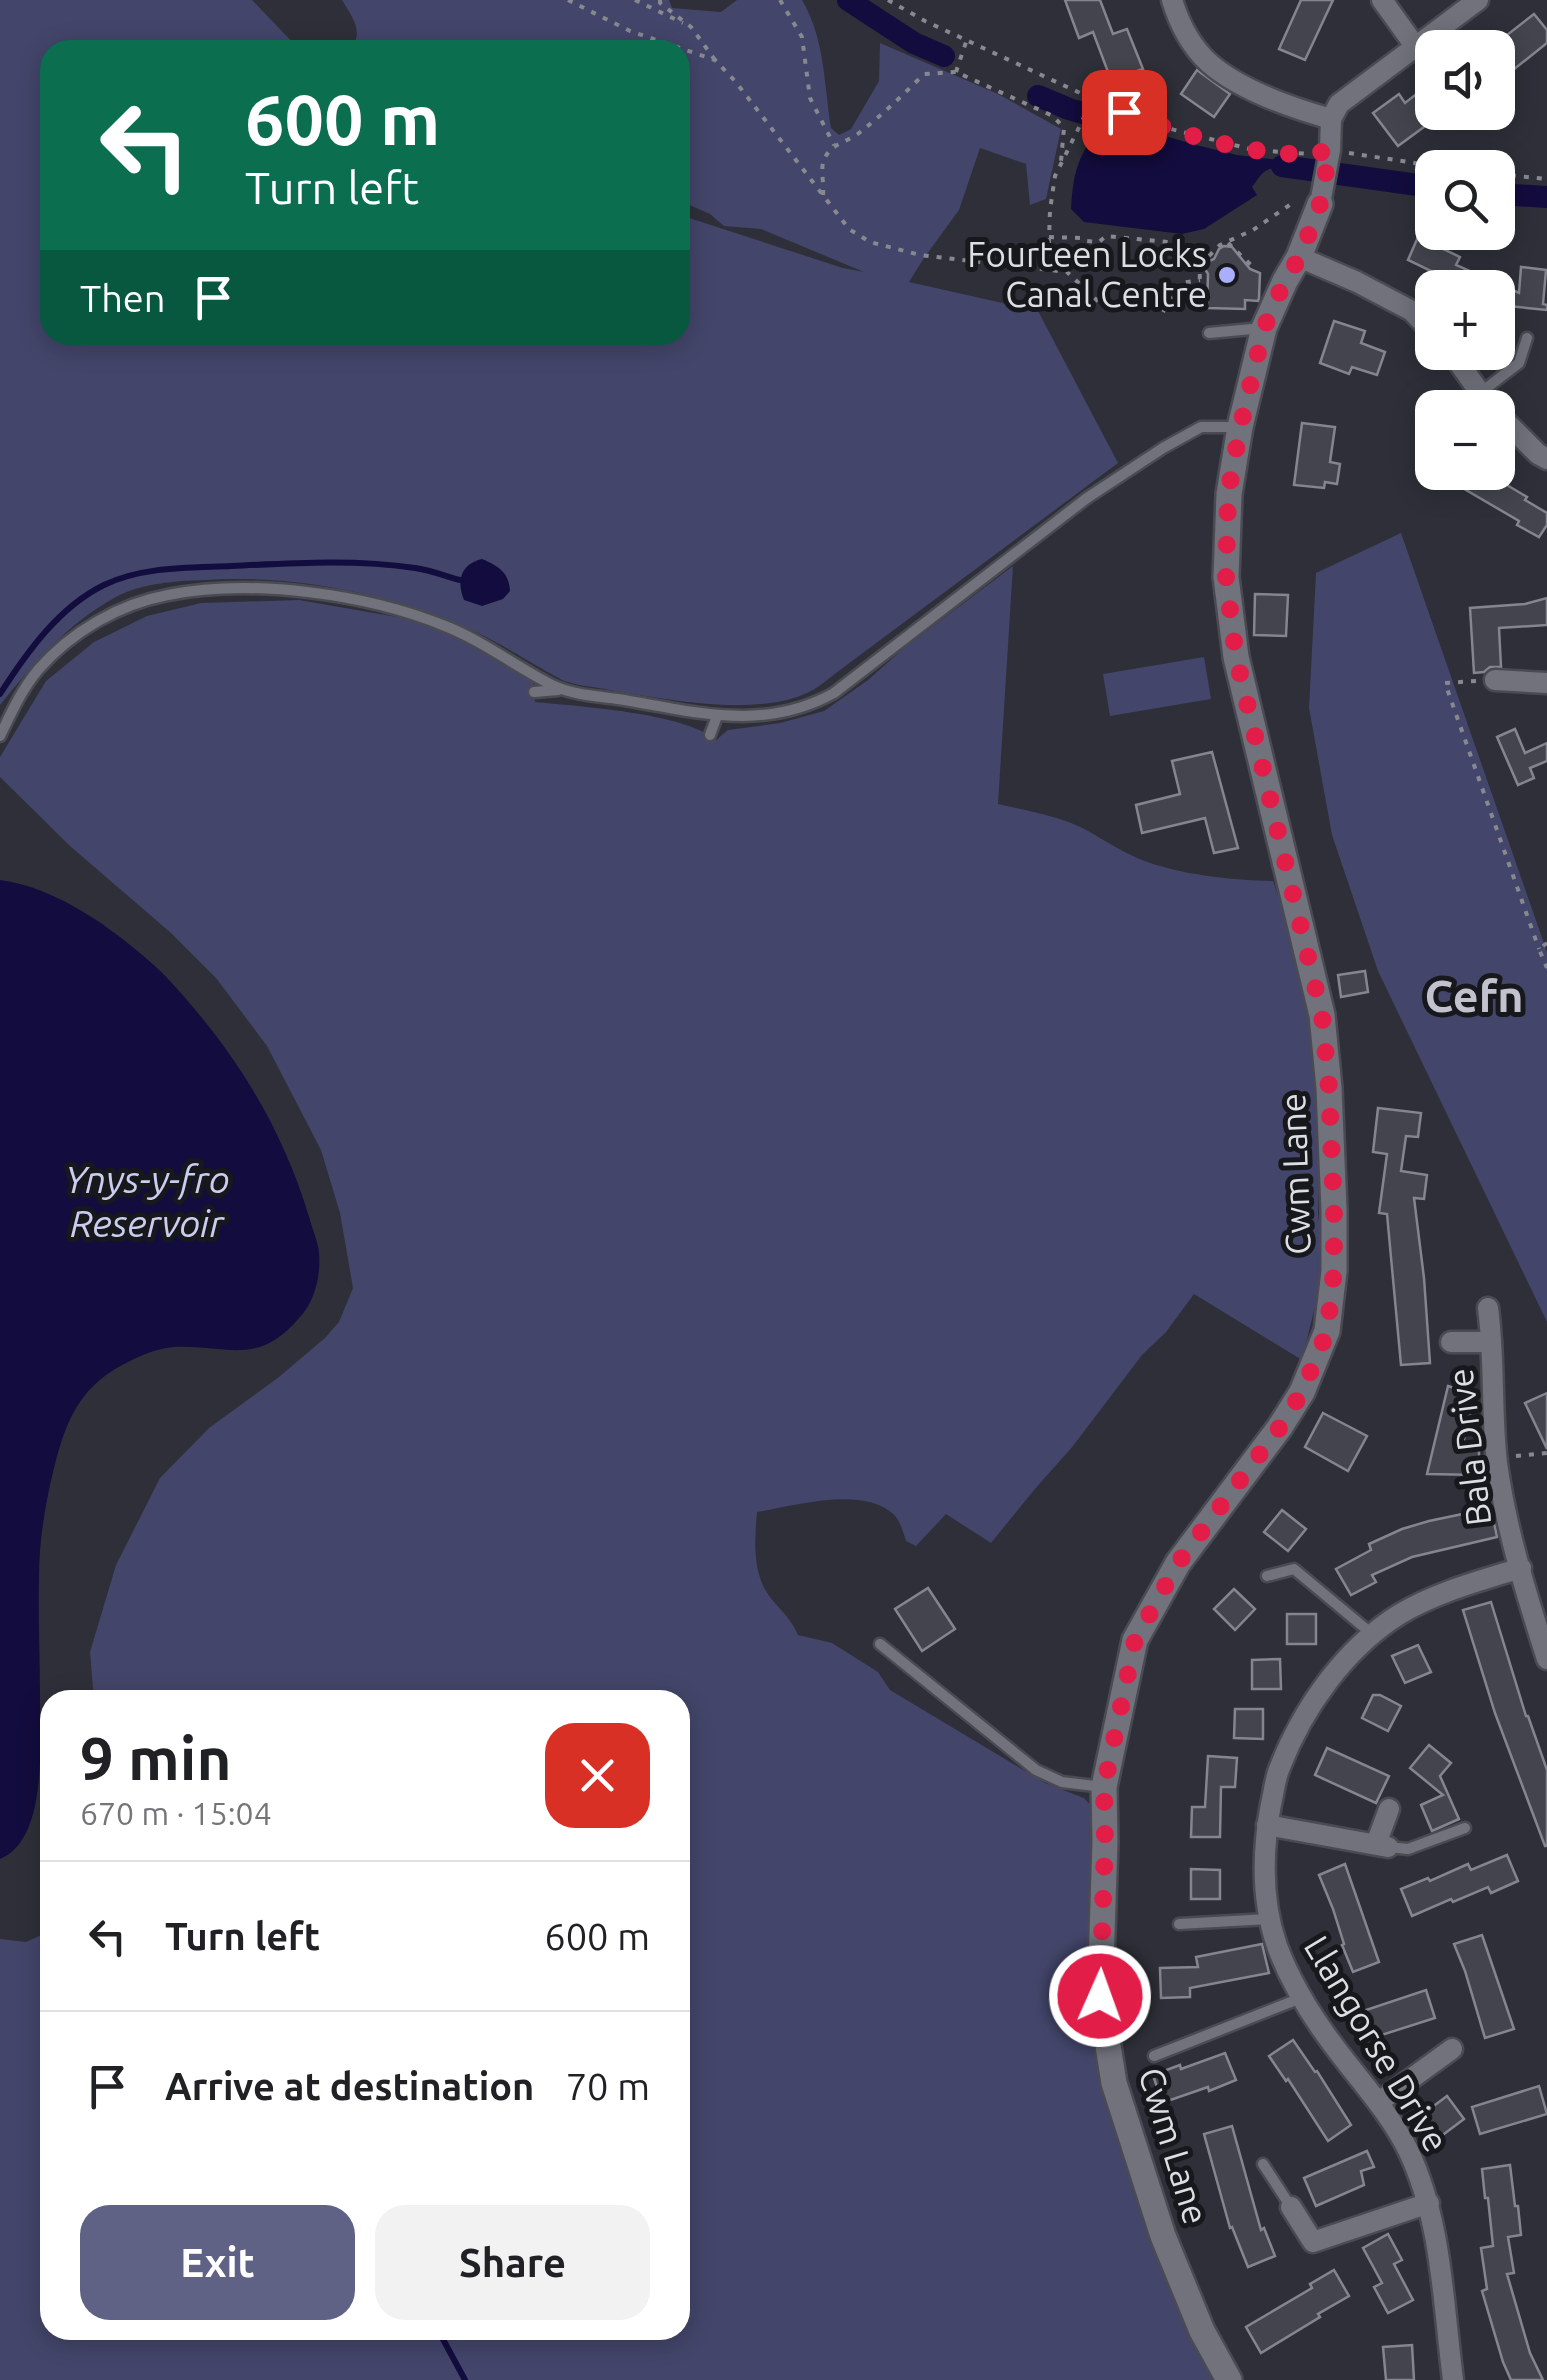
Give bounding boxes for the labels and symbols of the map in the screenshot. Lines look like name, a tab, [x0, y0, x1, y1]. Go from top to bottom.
pin	[1082, 70, 1167, 155]
place label: Fourteen Locks Canal Centre	[967, 234, 1207, 314]
marker: Fourteen Locks Canal Centre	[1216, 264, 1238, 286]
district label: Cefn	[1424, 970, 1524, 1021]
street label: Cwm Lane	[1272, 1093, 1318, 1256]
water label: Ynys-y-fro Reservoir	[64, 1158, 230, 1244]
street label: Bala Drive	[1440, 1366, 1498, 1528]
street label: Llangorse Drive	[1297, 1929, 1457, 2158]
position arrow	[1048, 1944, 1152, 2048]
street label: Cwm Lane	[1131, 2063, 1217, 2229]

